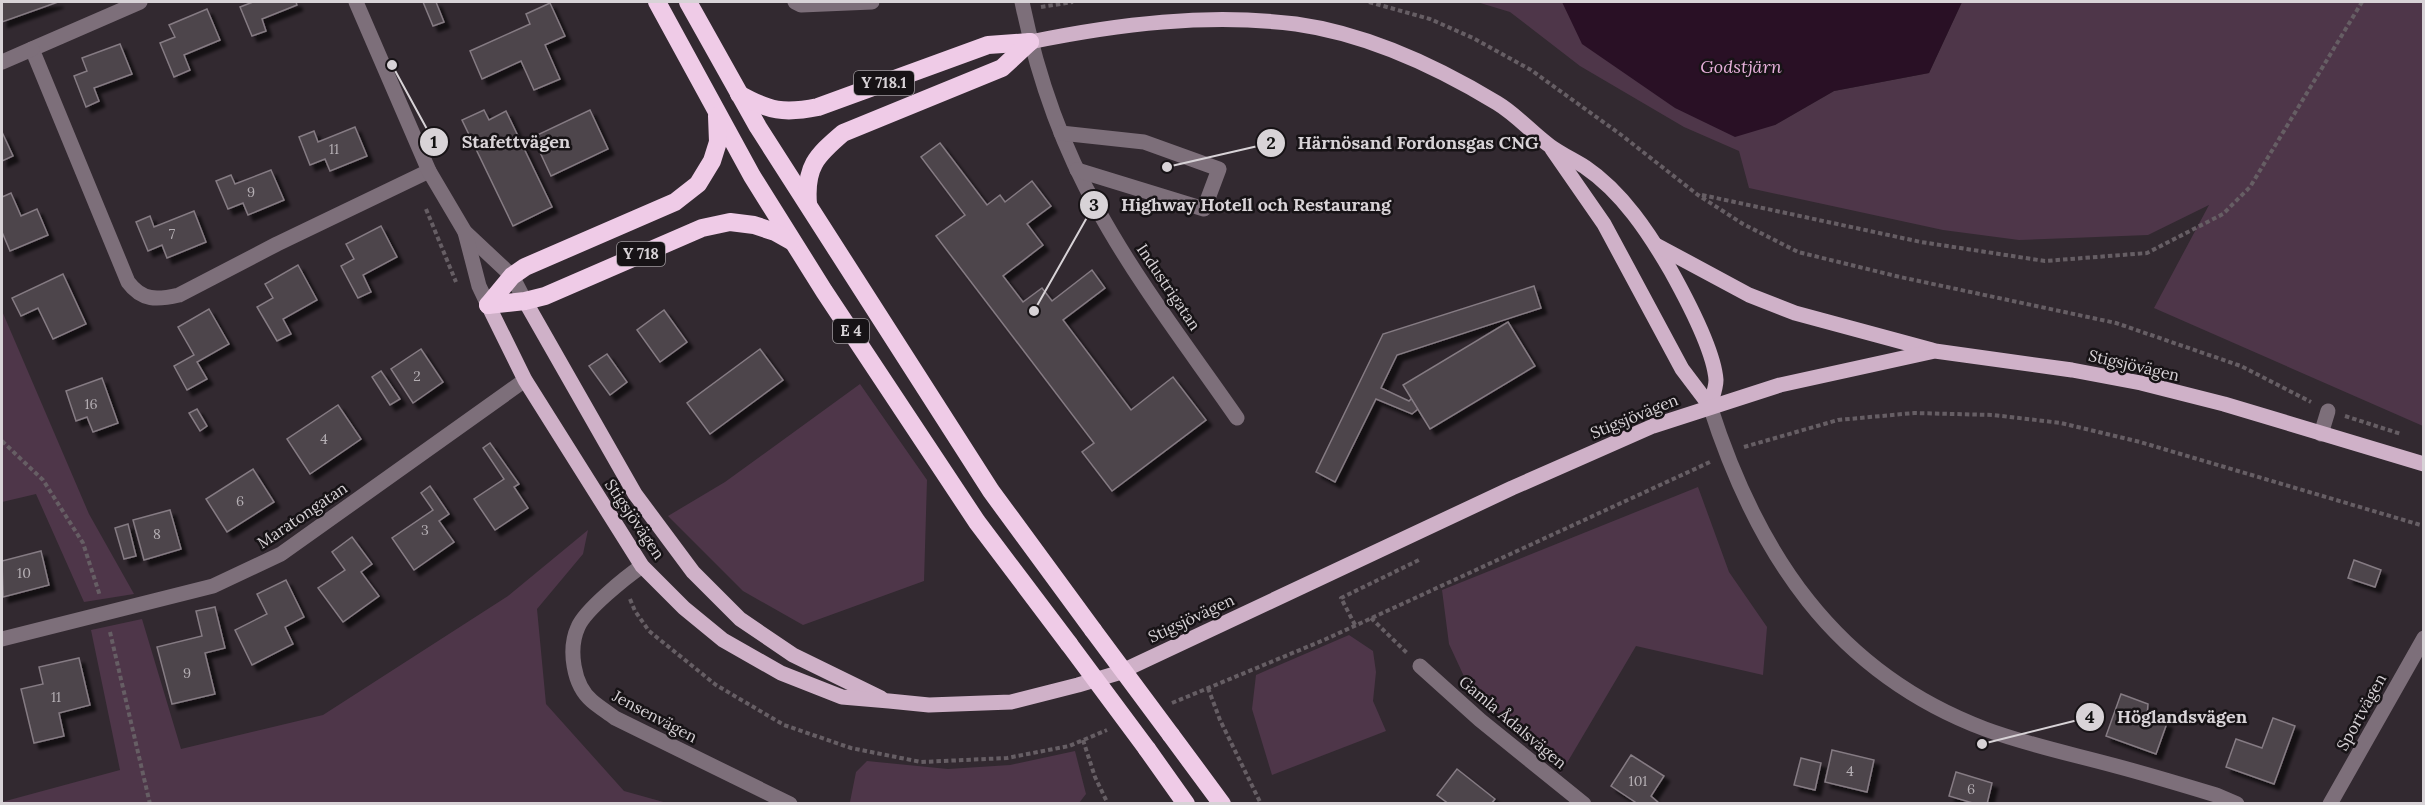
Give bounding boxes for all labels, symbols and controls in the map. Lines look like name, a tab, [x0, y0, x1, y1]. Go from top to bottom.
water label: Godstjärn	[1700, 55, 1782, 78]
road number: Y 718.1	[854, 71, 914, 95]
callout: Stafettvägen	[419, 124, 582, 160]
callout: Härnösand Fordonsgas CNG	[1256, 125, 1551, 161]
text: 1	[430, 130, 438, 153]
text: Stafettvägen	[462, 130, 571, 153]
text: 2	[1266, 131, 1276, 154]
text: Härnösand Fordonsgas CNG	[1297, 131, 1539, 154]
house number: 11	[329, 140, 339, 158]
house number: 9	[247, 183, 255, 201]
callout: Highway Hotell och Restaurang	[1079, 187, 1403, 223]
text: 3	[1089, 193, 1099, 216]
text: Highway Hotell och Restaurang	[1121, 193, 1392, 216]
house number: 7	[169, 225, 176, 243]
street label: Industrigatan	[1133, 240, 1205, 334]
road number: Y 718	[617, 242, 665, 266]
road number: E 4	[833, 319, 869, 343]
street label: Stigsjövägen	[2087, 345, 2182, 385]
house number: 2	[413, 367, 421, 385]
street label: Stigsjövägen	[1587, 389, 1681, 443]
house number: 16	[84, 395, 98, 413]
house number: 4	[320, 430, 328, 448]
street label: Stigsjövägen	[601, 475, 669, 563]
street label: Maratongatan	[253, 477, 351, 552]
house number: 6	[236, 492, 244, 510]
house number: 3	[421, 521, 429, 539]
house number: 8	[153, 525, 161, 543]
house number: 10	[17, 564, 31, 582]
street label: Stigsjövägen	[1145, 589, 1238, 647]
house number: 9	[183, 664, 191, 682]
street label: Sportvägen	[2332, 670, 2390, 754]
street label: Gamla Ådalsvägen	[1455, 671, 1571, 773]
street label: Jensenvägen	[608, 685, 701, 747]
house number: 11	[51, 688, 61, 706]
callout: Höglandsvägen	[2075, 699, 2259, 735]
text: 4	[2085, 705, 2095, 728]
text: Höglandsvägen	[2117, 705, 2248, 728]
house number: 4	[1846, 762, 1854, 780]
house number: 101	[1629, 772, 1647, 790]
house number: 6	[1967, 780, 1975, 798]

